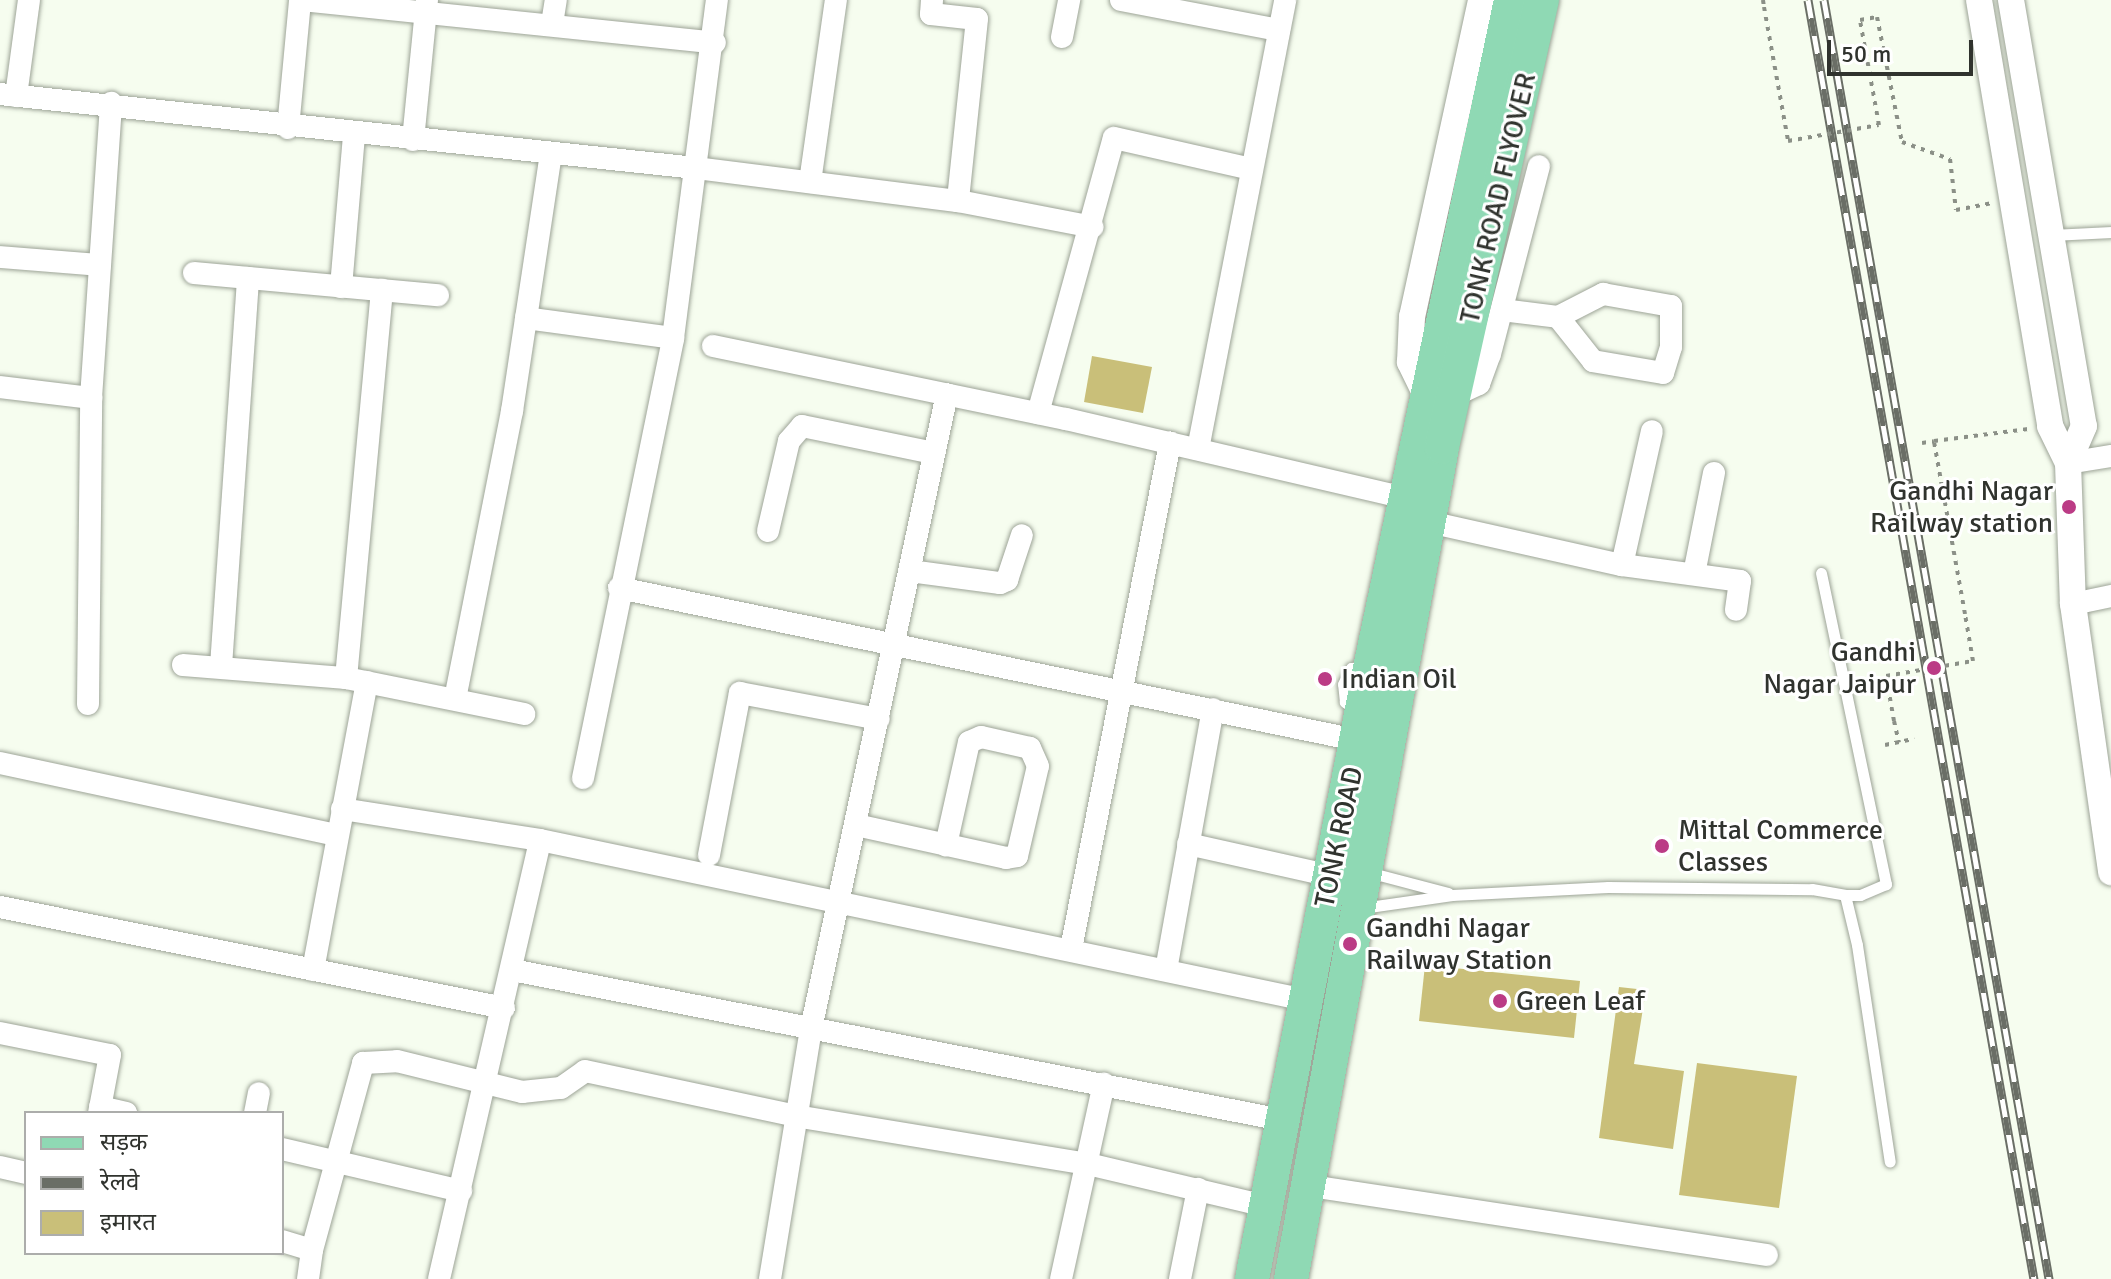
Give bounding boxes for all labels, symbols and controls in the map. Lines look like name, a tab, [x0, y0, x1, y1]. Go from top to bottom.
scale bar	[1831, 24, 1977, 74]
text: 50 m	[1841, 39, 1891, 69]
street label: TONK ROAD FLYOVER	[1453, 70, 1543, 326]
place label: Gandhi Nagar Railway station	[1870, 474, 2053, 540]
marker: Gandhi Nagar Railway station	[2060, 498, 2078, 516]
place label: Gandhi Nagar Jaipur	[1763, 635, 1916, 701]
marker: Gandhi Nagar Jaipur	[1923, 657, 1945, 679]
place label: Indian Oil	[1341, 662, 1457, 696]
marker: Indian Oil	[1316, 670, 1334, 688]
street label: TONK ROAD	[1308, 764, 1370, 910]
place label: Mittal Commerce Classes	[1678, 813, 1883, 879]
marker: Mittal Commerce Classes	[1653, 837, 1671, 855]
place label: Gandhi Nagar Railway Station	[1366, 911, 1552, 977]
marker: Gandhi Nagar Railway Station	[1341, 935, 1359, 953]
place label: Green Leaf	[1516, 984, 1645, 1018]
marker: Green Leaf	[1491, 992, 1509, 1010]
legend	[24, 1111, 284, 1255]
text: सड़क	[100, 1127, 148, 1157]
text: रेलवे	[100, 1167, 139, 1197]
text: इमारत	[100, 1207, 156, 1237]

